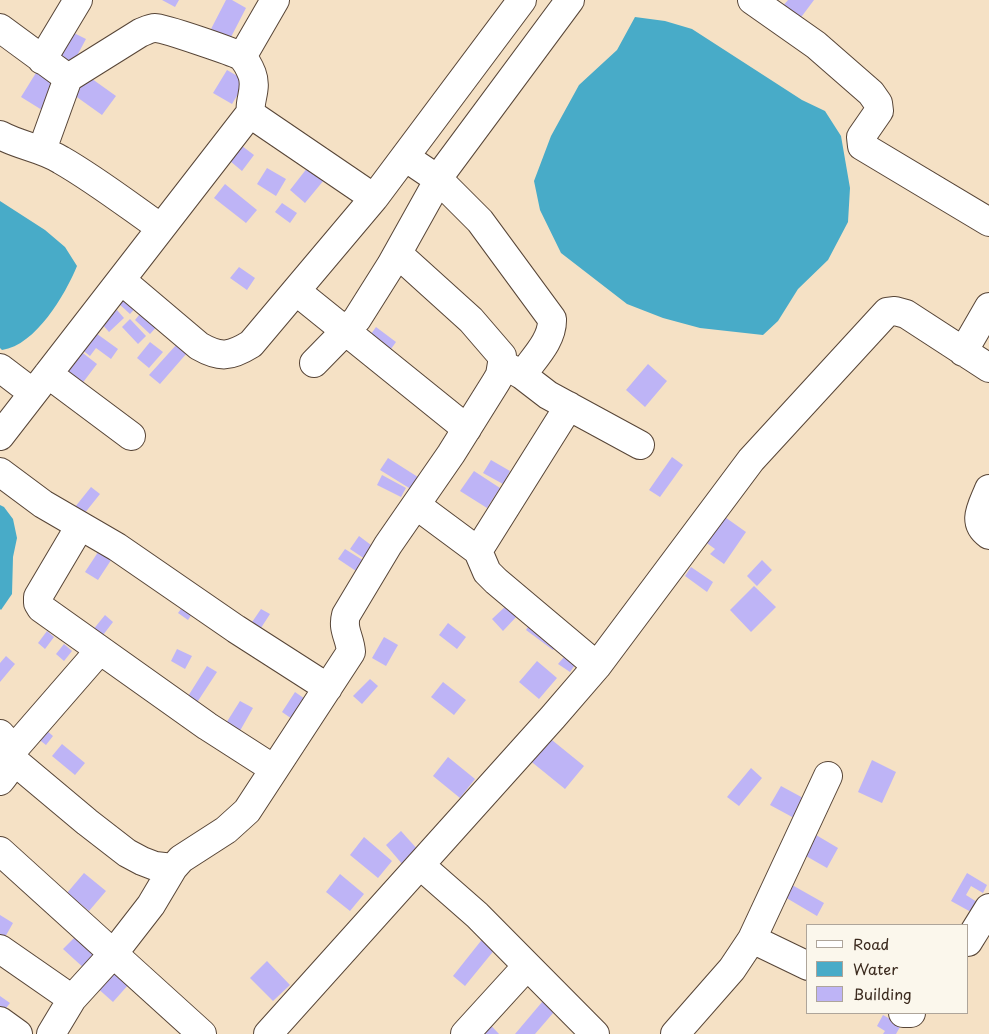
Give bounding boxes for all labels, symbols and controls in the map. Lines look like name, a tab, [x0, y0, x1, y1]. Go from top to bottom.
legend	[806, 924, 969, 1014]
text: Road	[853, 932, 889, 955]
text: Water	[853, 957, 898, 980]
text: Building	[853, 982, 912, 1005]

